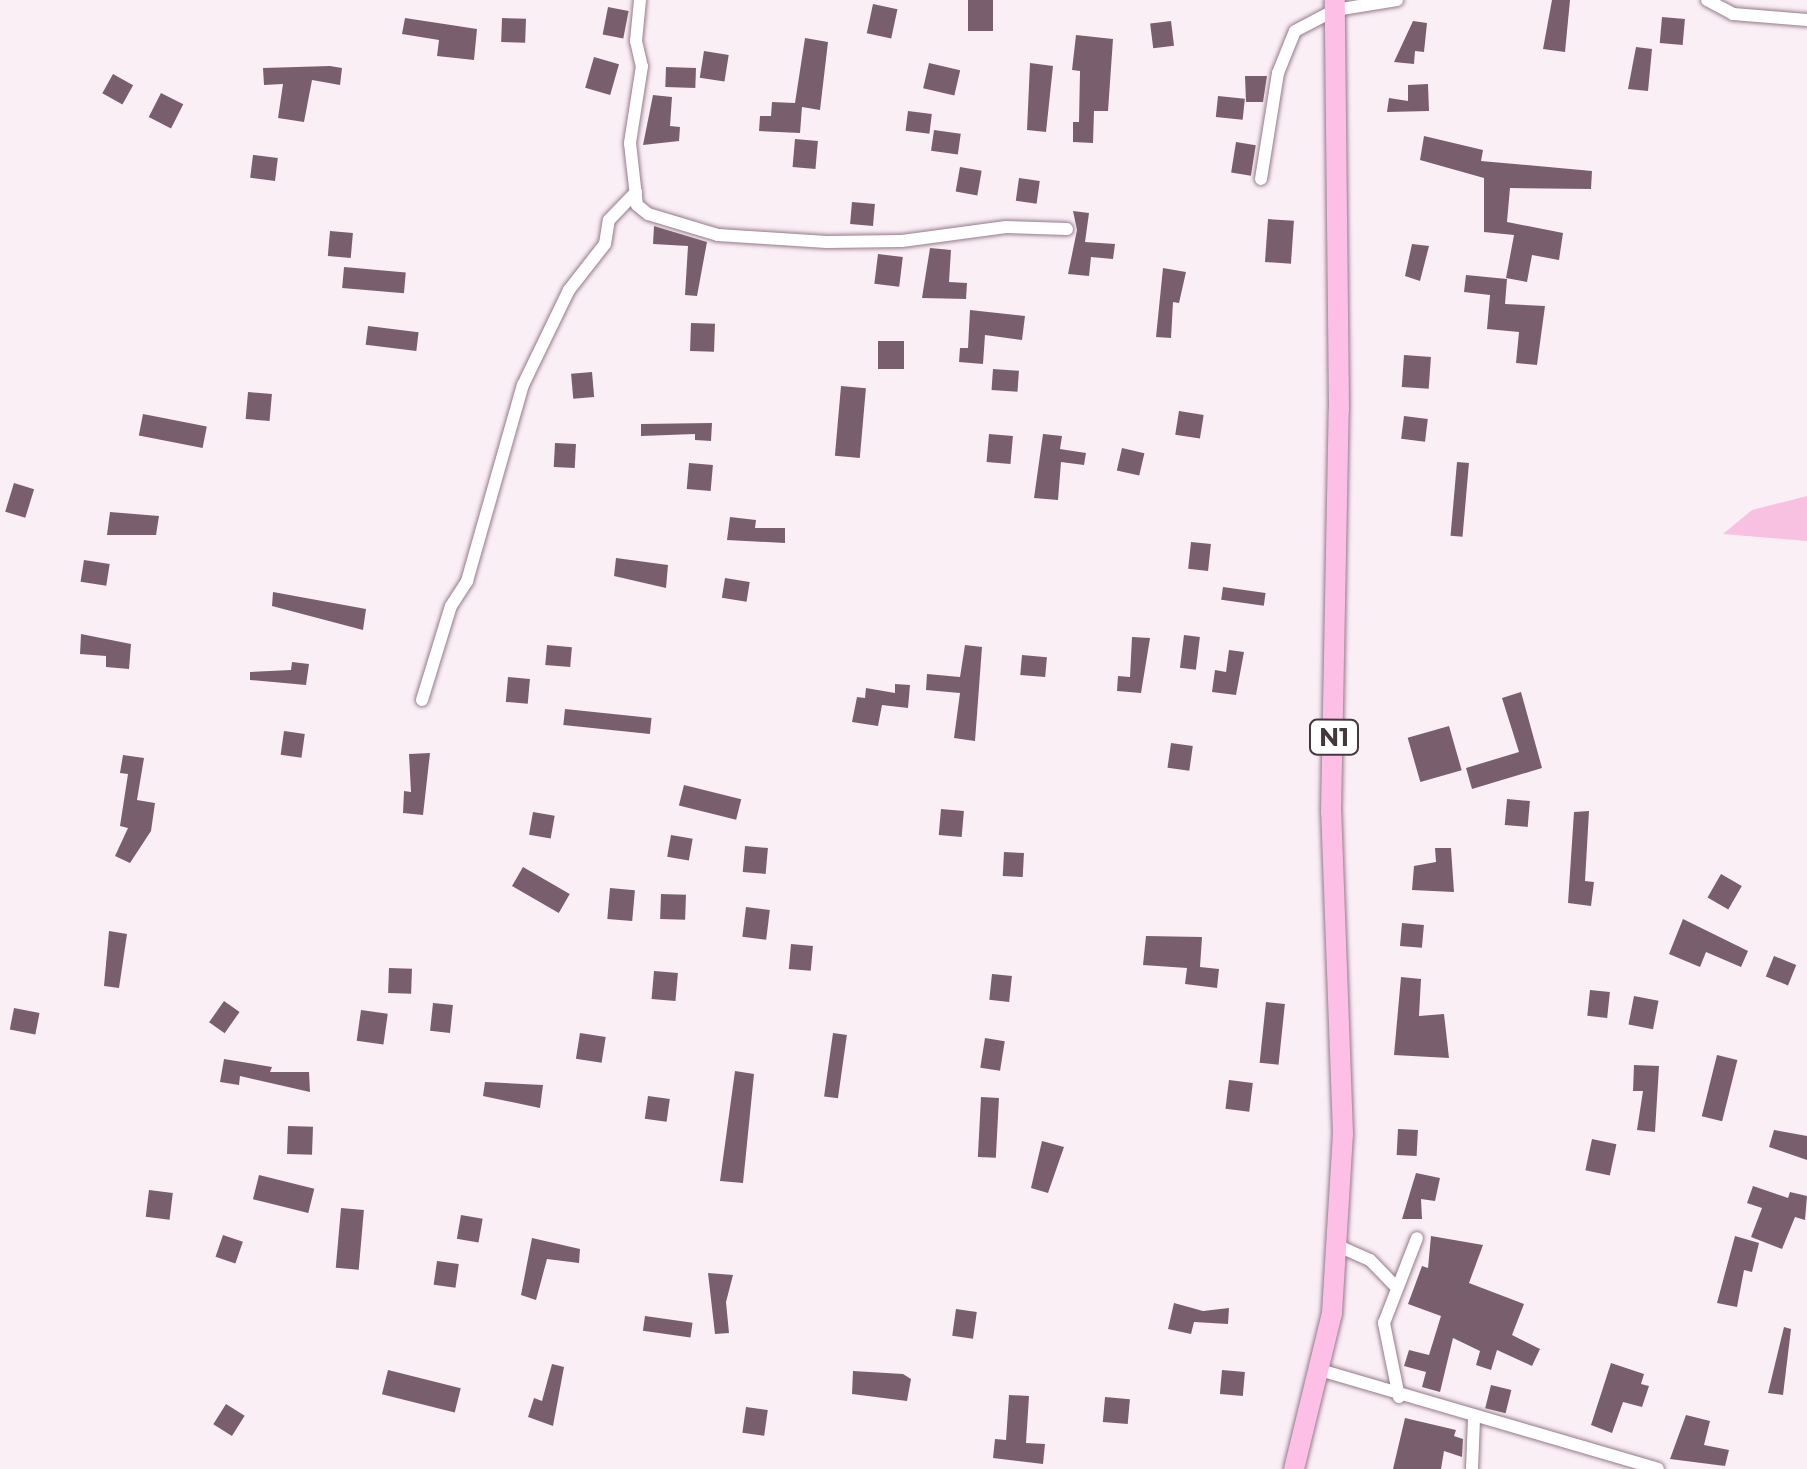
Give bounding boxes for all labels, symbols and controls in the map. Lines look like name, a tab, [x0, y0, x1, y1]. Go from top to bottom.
road number: N1	[1309, 717, 1359, 757]

